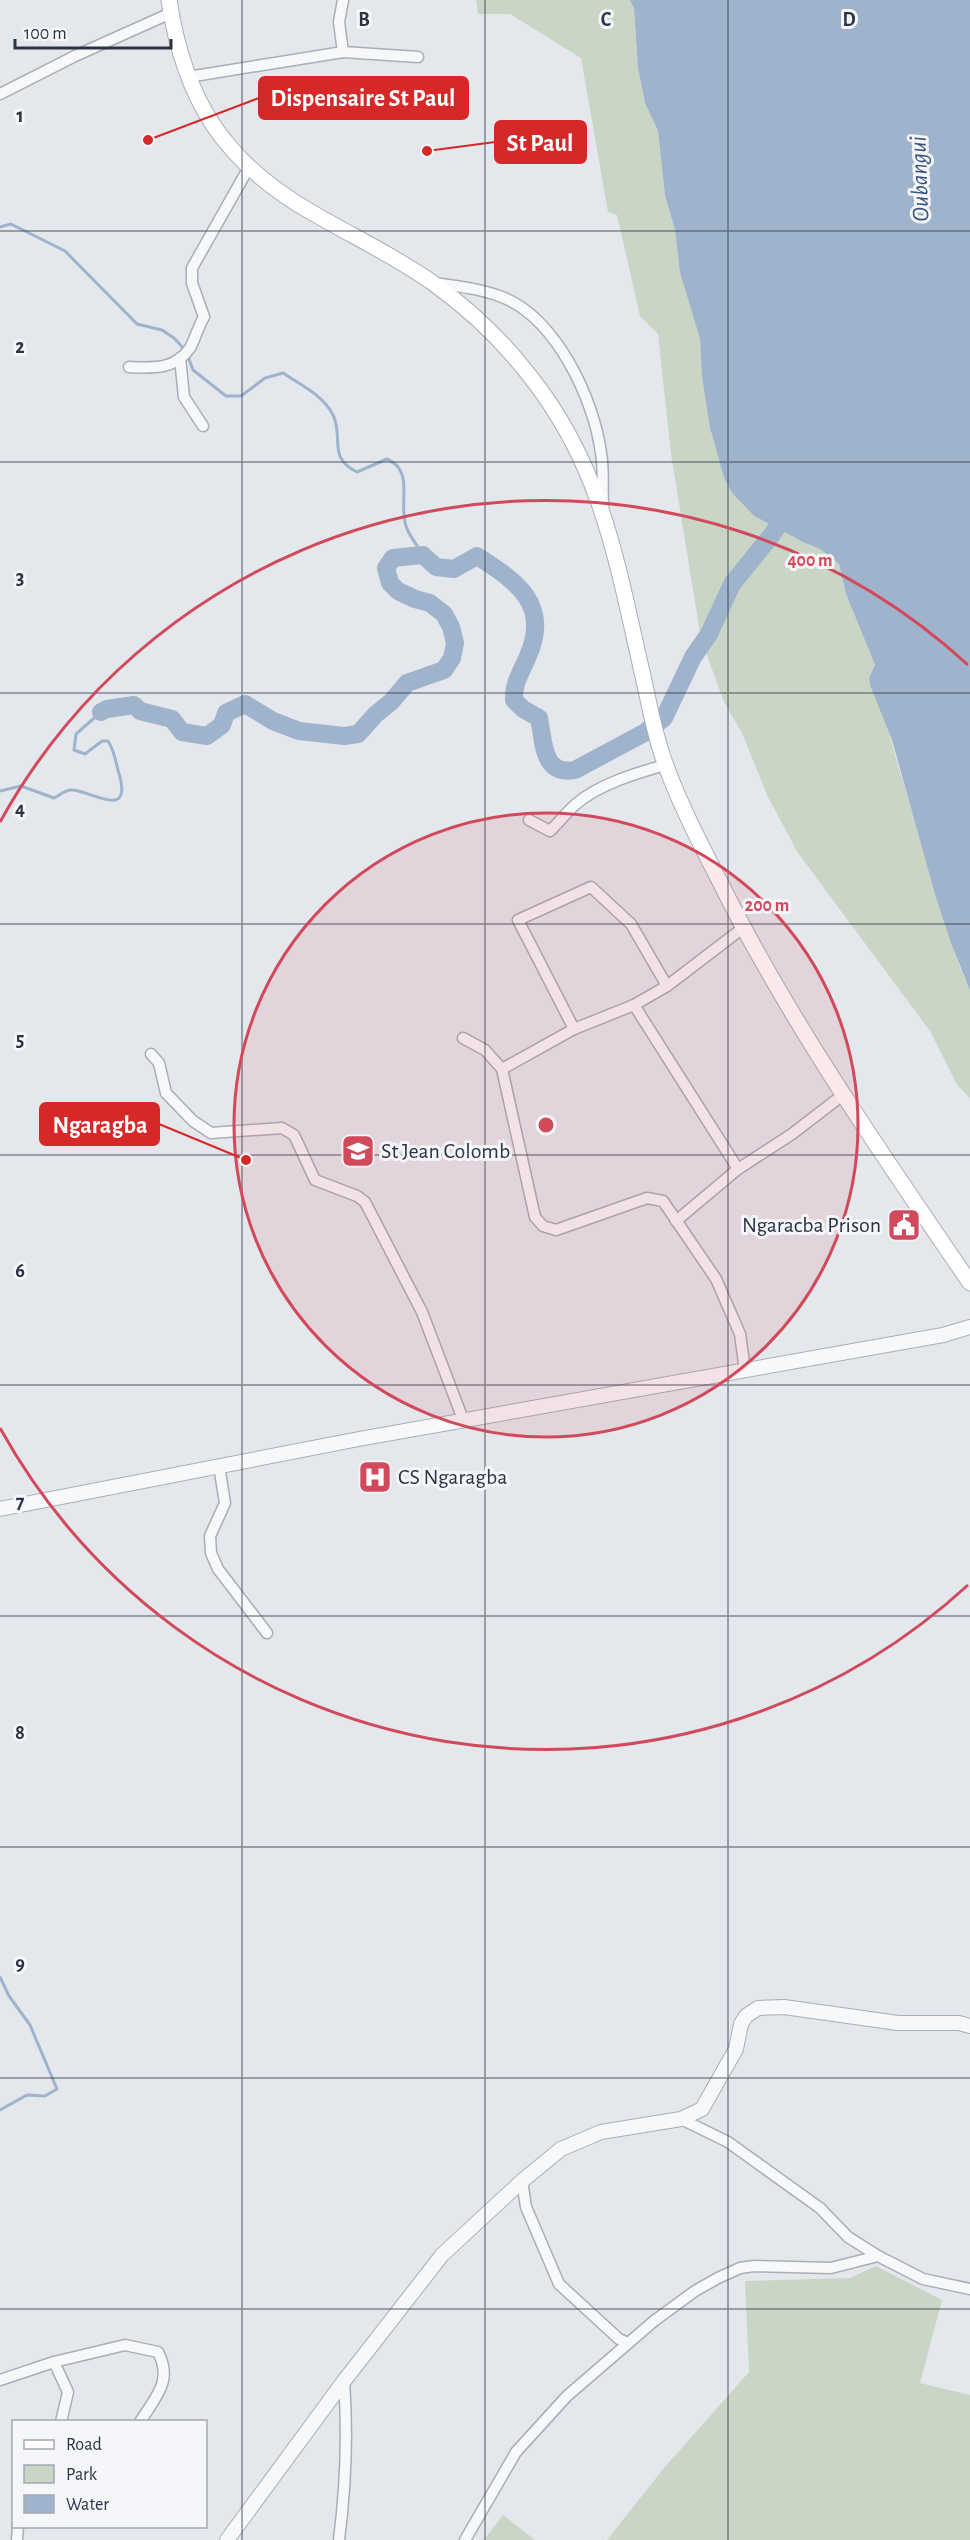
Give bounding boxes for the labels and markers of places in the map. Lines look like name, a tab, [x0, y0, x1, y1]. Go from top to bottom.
callout: Dispensaire St Paul	[259, 77, 468, 119]
callout: St Paul	[495, 121, 586, 163]
callout: Ngaragba	[40, 1103, 159, 1145]
centre of rings	[536, 1115, 556, 1135]
school or university icon: St Jean Colomb	[340, 1133, 376, 1169]
place label: St Jean Colomb	[381, 1140, 510, 1162]
public building icon: Ngaracba Prison	[886, 1207, 922, 1243]
place label: Ngaracba Prison	[742, 1214, 881, 1236]
hospital icon: CS Ngaragba	[357, 1459, 393, 1495]
place label: CS Ngaragba	[398, 1466, 508, 1488]

